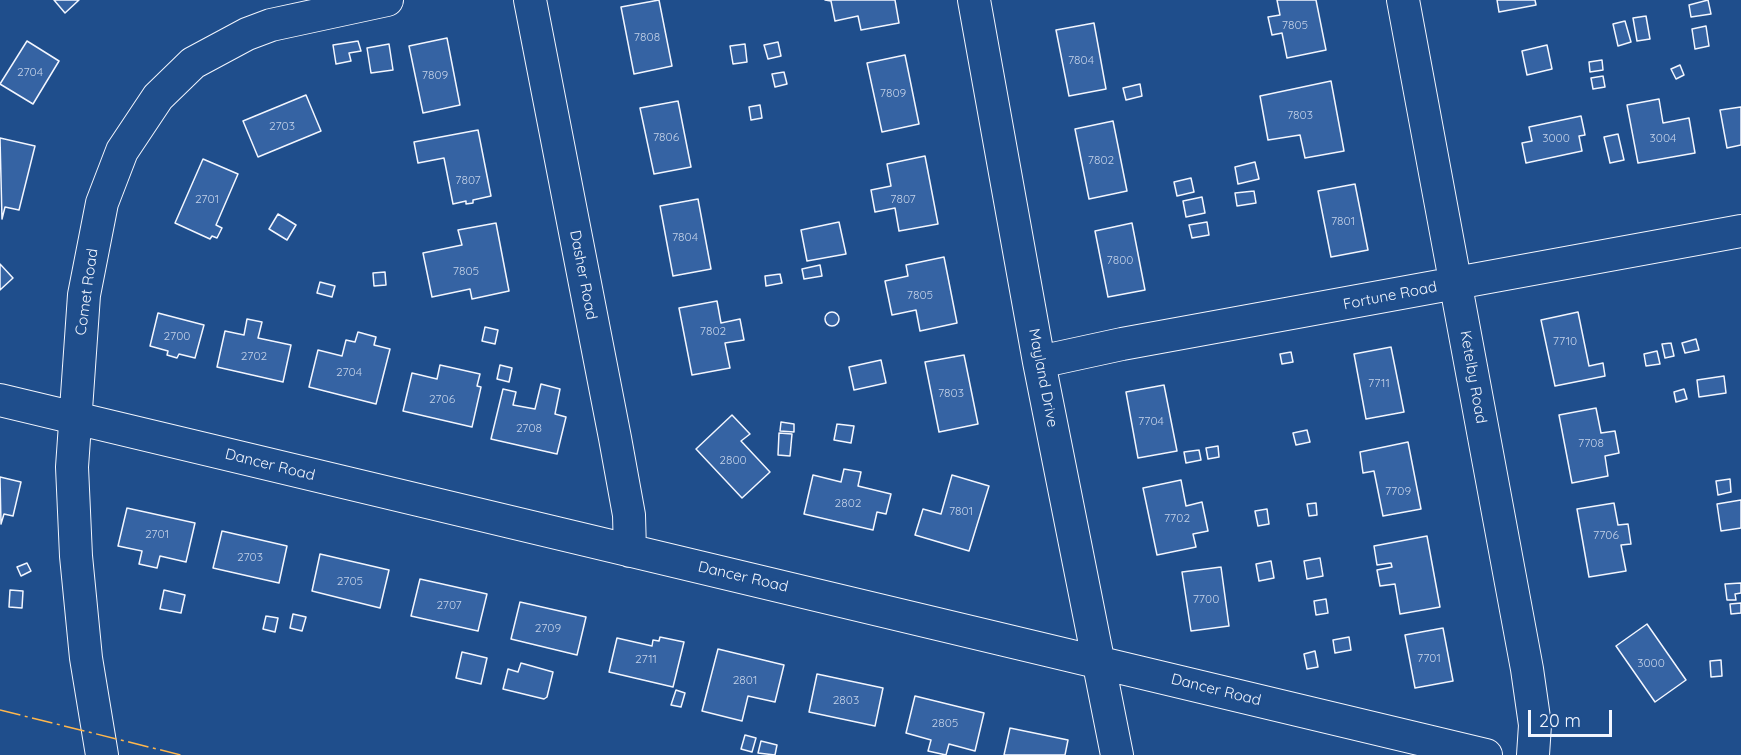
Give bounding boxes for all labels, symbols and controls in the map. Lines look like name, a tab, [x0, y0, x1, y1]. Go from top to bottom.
house number: 7805	[1282, 18, 1308, 32]
house number: 7808	[634, 30, 660, 44]
house number: 7804	[1068, 53, 1094, 67]
house number: 2704	[17, 65, 43, 79]
house number: 7809	[422, 68, 448, 82]
house number: 7809	[880, 86, 906, 100]
house number: 7803	[1287, 108, 1313, 122]
house number: 2703	[269, 119, 295, 133]
house number: 7806	[653, 130, 679, 144]
house number: 3000	[1542, 131, 1570, 145]
house number: 3004	[1650, 131, 1676, 145]
house number: 7802	[1088, 153, 1114, 167]
house number: 7807	[455, 173, 481, 187]
house number: 2701	[195, 192, 219, 206]
house number: 7807	[890, 192, 916, 206]
house number: 7801	[1331, 214, 1355, 228]
street label: Dasher Road	[565, 229, 601, 321]
house number: 7804	[672, 230, 698, 244]
street label: Comet Road	[72, 247, 102, 337]
house number: 7800	[1107, 253, 1133, 267]
house number: 7805	[453, 264, 479, 278]
street label: Fortune Road	[1342, 278, 1438, 314]
house number: 7805	[907, 288, 933, 302]
house number: 7802	[700, 324, 726, 338]
street label: Mayland Drive	[1025, 327, 1061, 429]
house number: 2700	[164, 329, 190, 343]
street label: Ketelby Road	[1456, 329, 1490, 425]
house number: 7710	[1553, 334, 1577, 348]
house number: 2702	[241, 349, 267, 363]
house number: 2704	[336, 365, 362, 379]
house number: 7711	[1368, 376, 1390, 390]
house number: 7803	[938, 386, 964, 400]
house number: 2706	[429, 392, 455, 406]
house number: 7704	[1138, 414, 1164, 428]
house number: 2708	[516, 421, 542, 435]
house number: 7708	[1578, 436, 1604, 450]
street label: Dancer Road	[223, 445, 317, 485]
house number: 2800	[719, 453, 747, 467]
house number: 7709	[1385, 484, 1411, 498]
house number: 2802	[835, 496, 861, 510]
house number: 7801	[949, 504, 973, 518]
house number: 7702	[1164, 511, 1190, 525]
house number: 2701	[145, 527, 169, 541]
house number: 7706	[1593, 528, 1619, 542]
house number: 2703	[237, 550, 263, 564]
street label: Dancer Road	[696, 558, 790, 596]
house number: 2705	[337, 574, 363, 588]
house number: 7700	[1193, 592, 1219, 606]
house number: 2707	[436, 598, 462, 612]
house number: 2709	[535, 621, 561, 635]
house number: 7701	[1417, 651, 1441, 665]
house number: 2711	[635, 652, 657, 666]
house number: 3000	[1637, 656, 1665, 670]
street label: Dancer Road	[1169, 670, 1263, 710]
house number: 2801	[733, 673, 757, 687]
house number: 2803	[833, 693, 859, 707]
scale bar	[1531, 698, 1615, 736]
text: 20 m	[1539, 709, 1581, 732]
house number: 2805	[932, 716, 958, 730]

